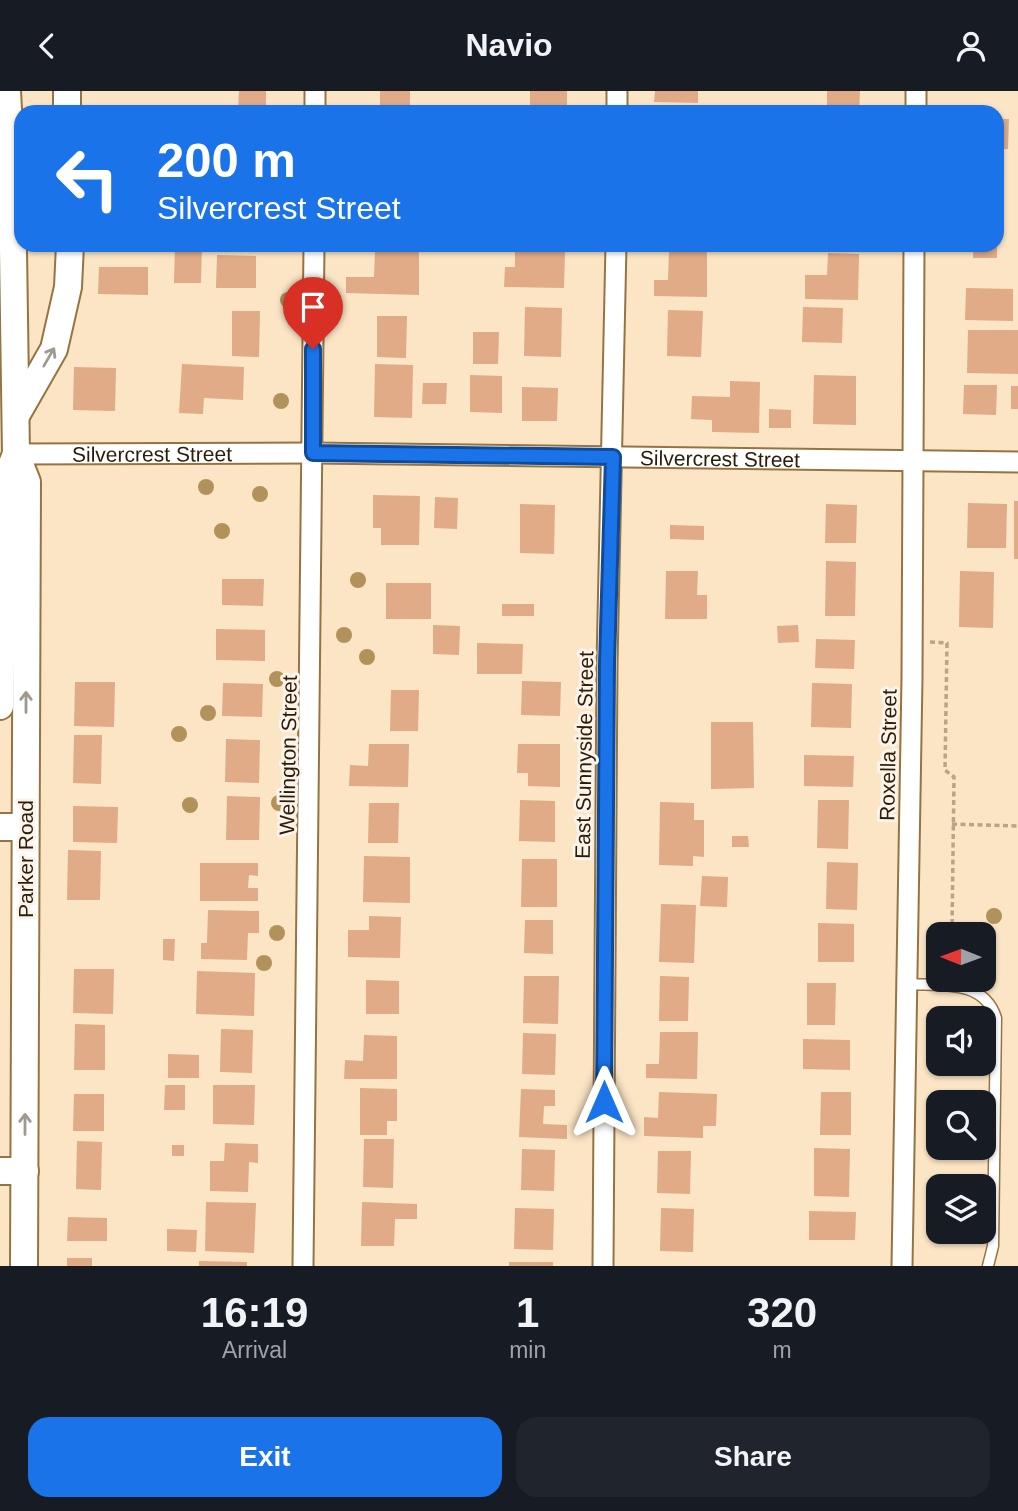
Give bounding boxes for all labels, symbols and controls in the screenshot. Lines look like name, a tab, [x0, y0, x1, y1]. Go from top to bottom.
icon: back	[28, 27, 66, 65]
text: Navio	[465, 27, 553, 63]
icon: person	[952, 27, 990, 65]
icon: left	[42, 133, 133, 224]
text: 200 m	[157, 133, 296, 187]
text: Silvercrest Street	[157, 190, 401, 226]
pin	[283, 277, 343, 349]
icon: arrive	[294, 288, 332, 326]
one-way arrow	[42, 347, 56, 367]
street label: Silvercrest Street	[72, 442, 232, 465]
street label: Silvercrest Street	[640, 446, 800, 471]
street label: East Sunnyside Street	[571, 651, 597, 859]
street label: Wellington Street	[275, 675, 301, 835]
street label: Roxella Street	[875, 689, 901, 821]
one-way arrow	[19, 691, 33, 714]
street label: Parker Road	[14, 800, 37, 918]
north arrow	[926, 922, 996, 992]
map controls	[926, 922, 996, 1244]
button: sound	[926, 1006, 996, 1076]
position arrow	[567, 1065, 641, 1139]
button: search	[926, 1090, 996, 1160]
one-way arrow	[18, 1113, 32, 1136]
button: layers	[926, 1174, 996, 1244]
text: 16:19	[201, 1289, 308, 1336]
text: 1	[516, 1289, 539, 1336]
text: 320	[747, 1289, 817, 1336]
text: Arrival	[222, 1337, 287, 1363]
text: min	[509, 1337, 546, 1363]
text: m	[773, 1337, 792, 1363]
button: Exit	[28, 1417, 502, 1497]
button: Share	[516, 1417, 990, 1497]

